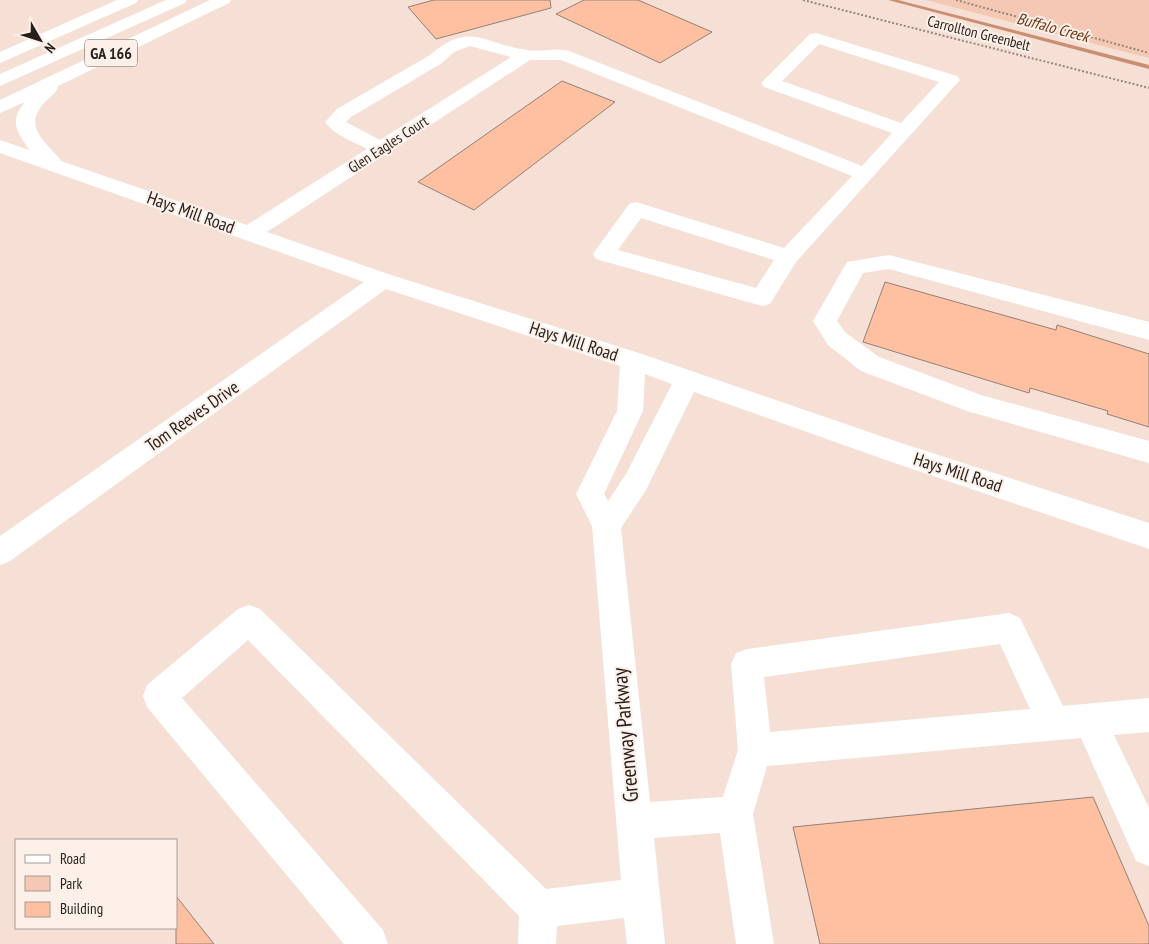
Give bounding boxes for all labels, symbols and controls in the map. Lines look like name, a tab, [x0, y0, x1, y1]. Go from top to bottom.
water label: Buffalo Creek	[1015, 8, 1093, 47]
street label: Carrollton Greenbelt	[926, 11, 1032, 55]
north arrow	[15, 15, 65, 65]
text: N	[41, 40, 59, 57]
road number: GA 166	[85, 40, 137, 66]
street label: Glen Eagles Court	[344, 111, 432, 177]
street label: Hays Mill Road	[144, 185, 238, 239]
street label: Hays Mill Road	[527, 316, 621, 366]
street label: Tom Reeves Drive	[141, 375, 243, 457]
street label: Hays Mill Road	[911, 447, 1005, 497]
street label: Greenway Parkway	[606, 667, 644, 803]
legend	[15, 839, 178, 929]
text: Road	[60, 849, 86, 868]
text: Park	[60, 874, 82, 893]
text: Building	[60, 899, 103, 918]

